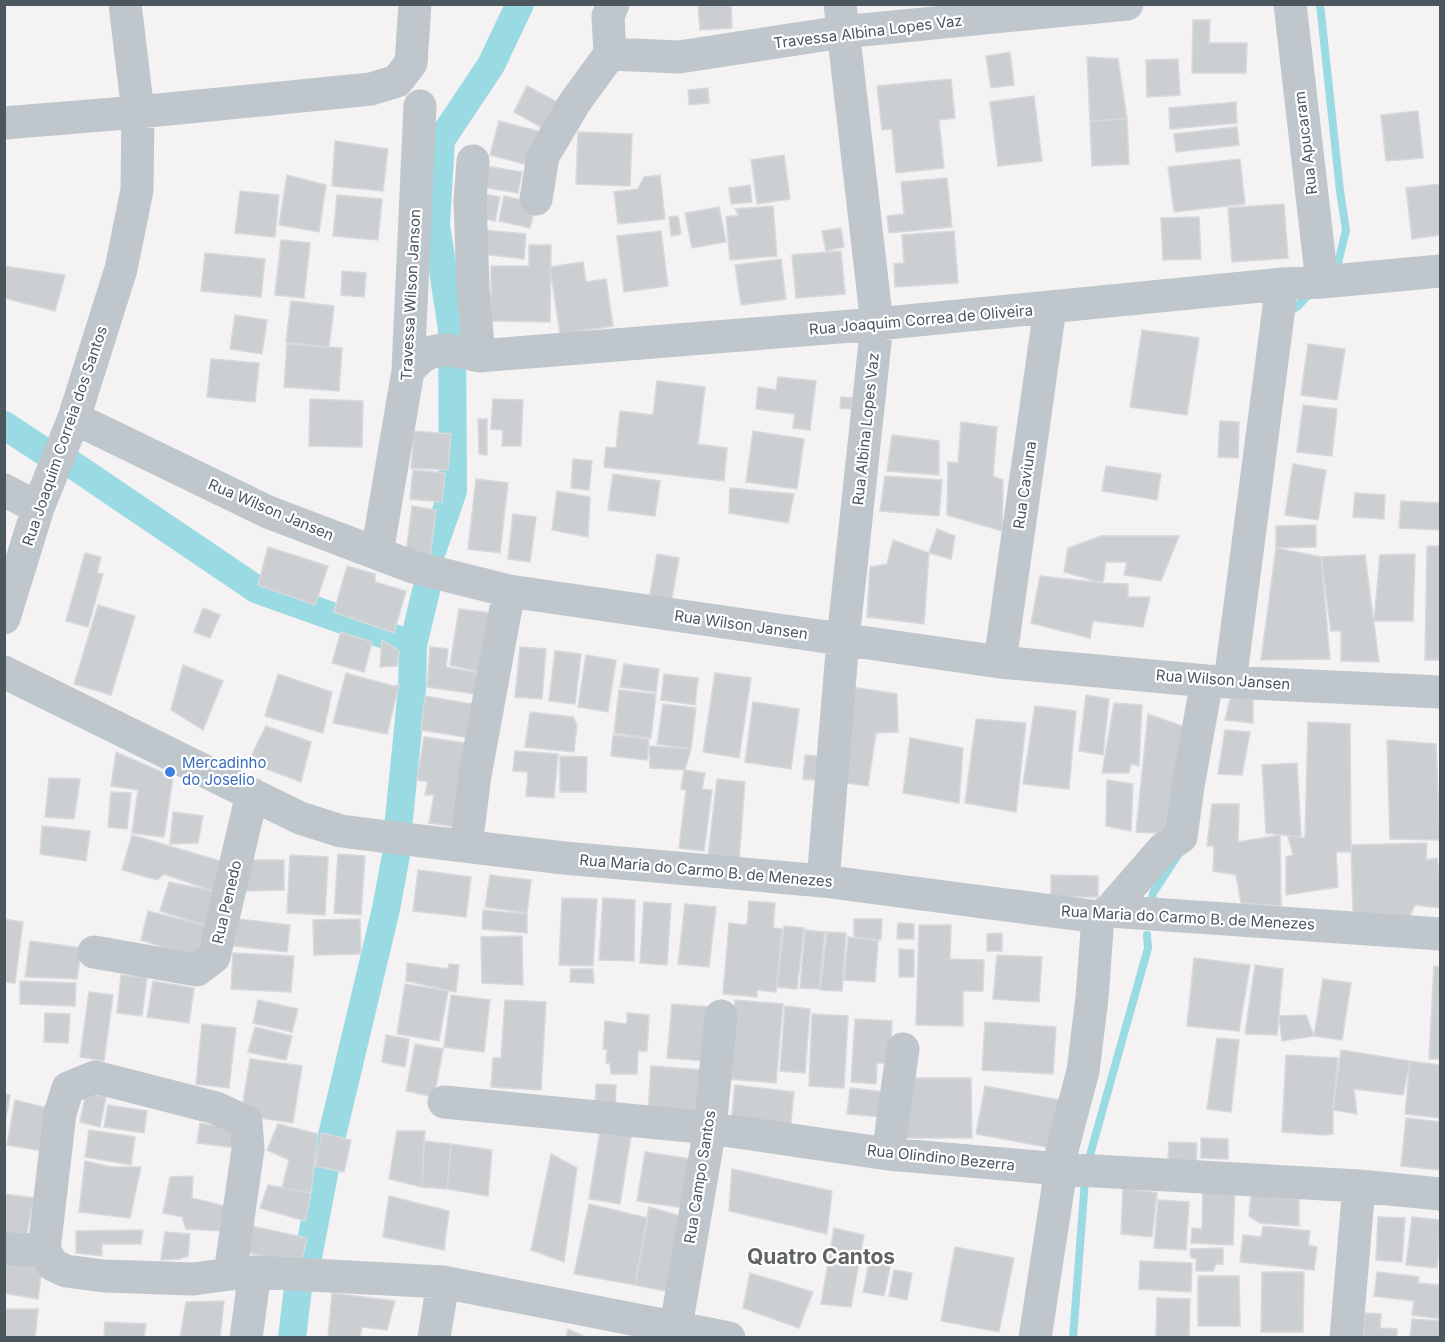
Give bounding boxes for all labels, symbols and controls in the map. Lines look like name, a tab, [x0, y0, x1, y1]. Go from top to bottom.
street label: Travessa Albina Lopes Vaz	[772, 10, 963, 53]
street label: Rua Apucaram	[1290, 90, 1321, 196]
street label: Travessa Wilson Janson	[397, 209, 424, 381]
street label: Rua Joaquim Correa de Oliveira	[808, 300, 1034, 339]
street label: Rua Joaquim Correia dos Santos	[18, 323, 111, 548]
street label: Rua Albina Lopes Vaz	[848, 352, 883, 506]
street label: Rua Caviuna	[1009, 440, 1040, 530]
street label: Rua Wilson Jansen	[206, 475, 337, 545]
street label: Rua Wilson Jansen	[673, 606, 809, 643]
street label: Rua Wilson Jansen	[1155, 665, 1291, 694]
place label: Mercadinho do Joselio	[182, 753, 266, 789]
marker: Mercadinho do Joselio	[163, 765, 177, 779]
street label: Rua Maria do Carmo B. de Menezes	[579, 850, 834, 891]
street label: Rua Penedo	[208, 858, 245, 946]
street label: Rua Maria do Carmo B. de Menezes	[1061, 901, 1316, 934]
street label: Rua Campo Santos	[680, 1109, 719, 1245]
street label: Rua Olindino Bezerra	[866, 1140, 1016, 1175]
district label: Quatro Cantos	[747, 1244, 895, 1269]

